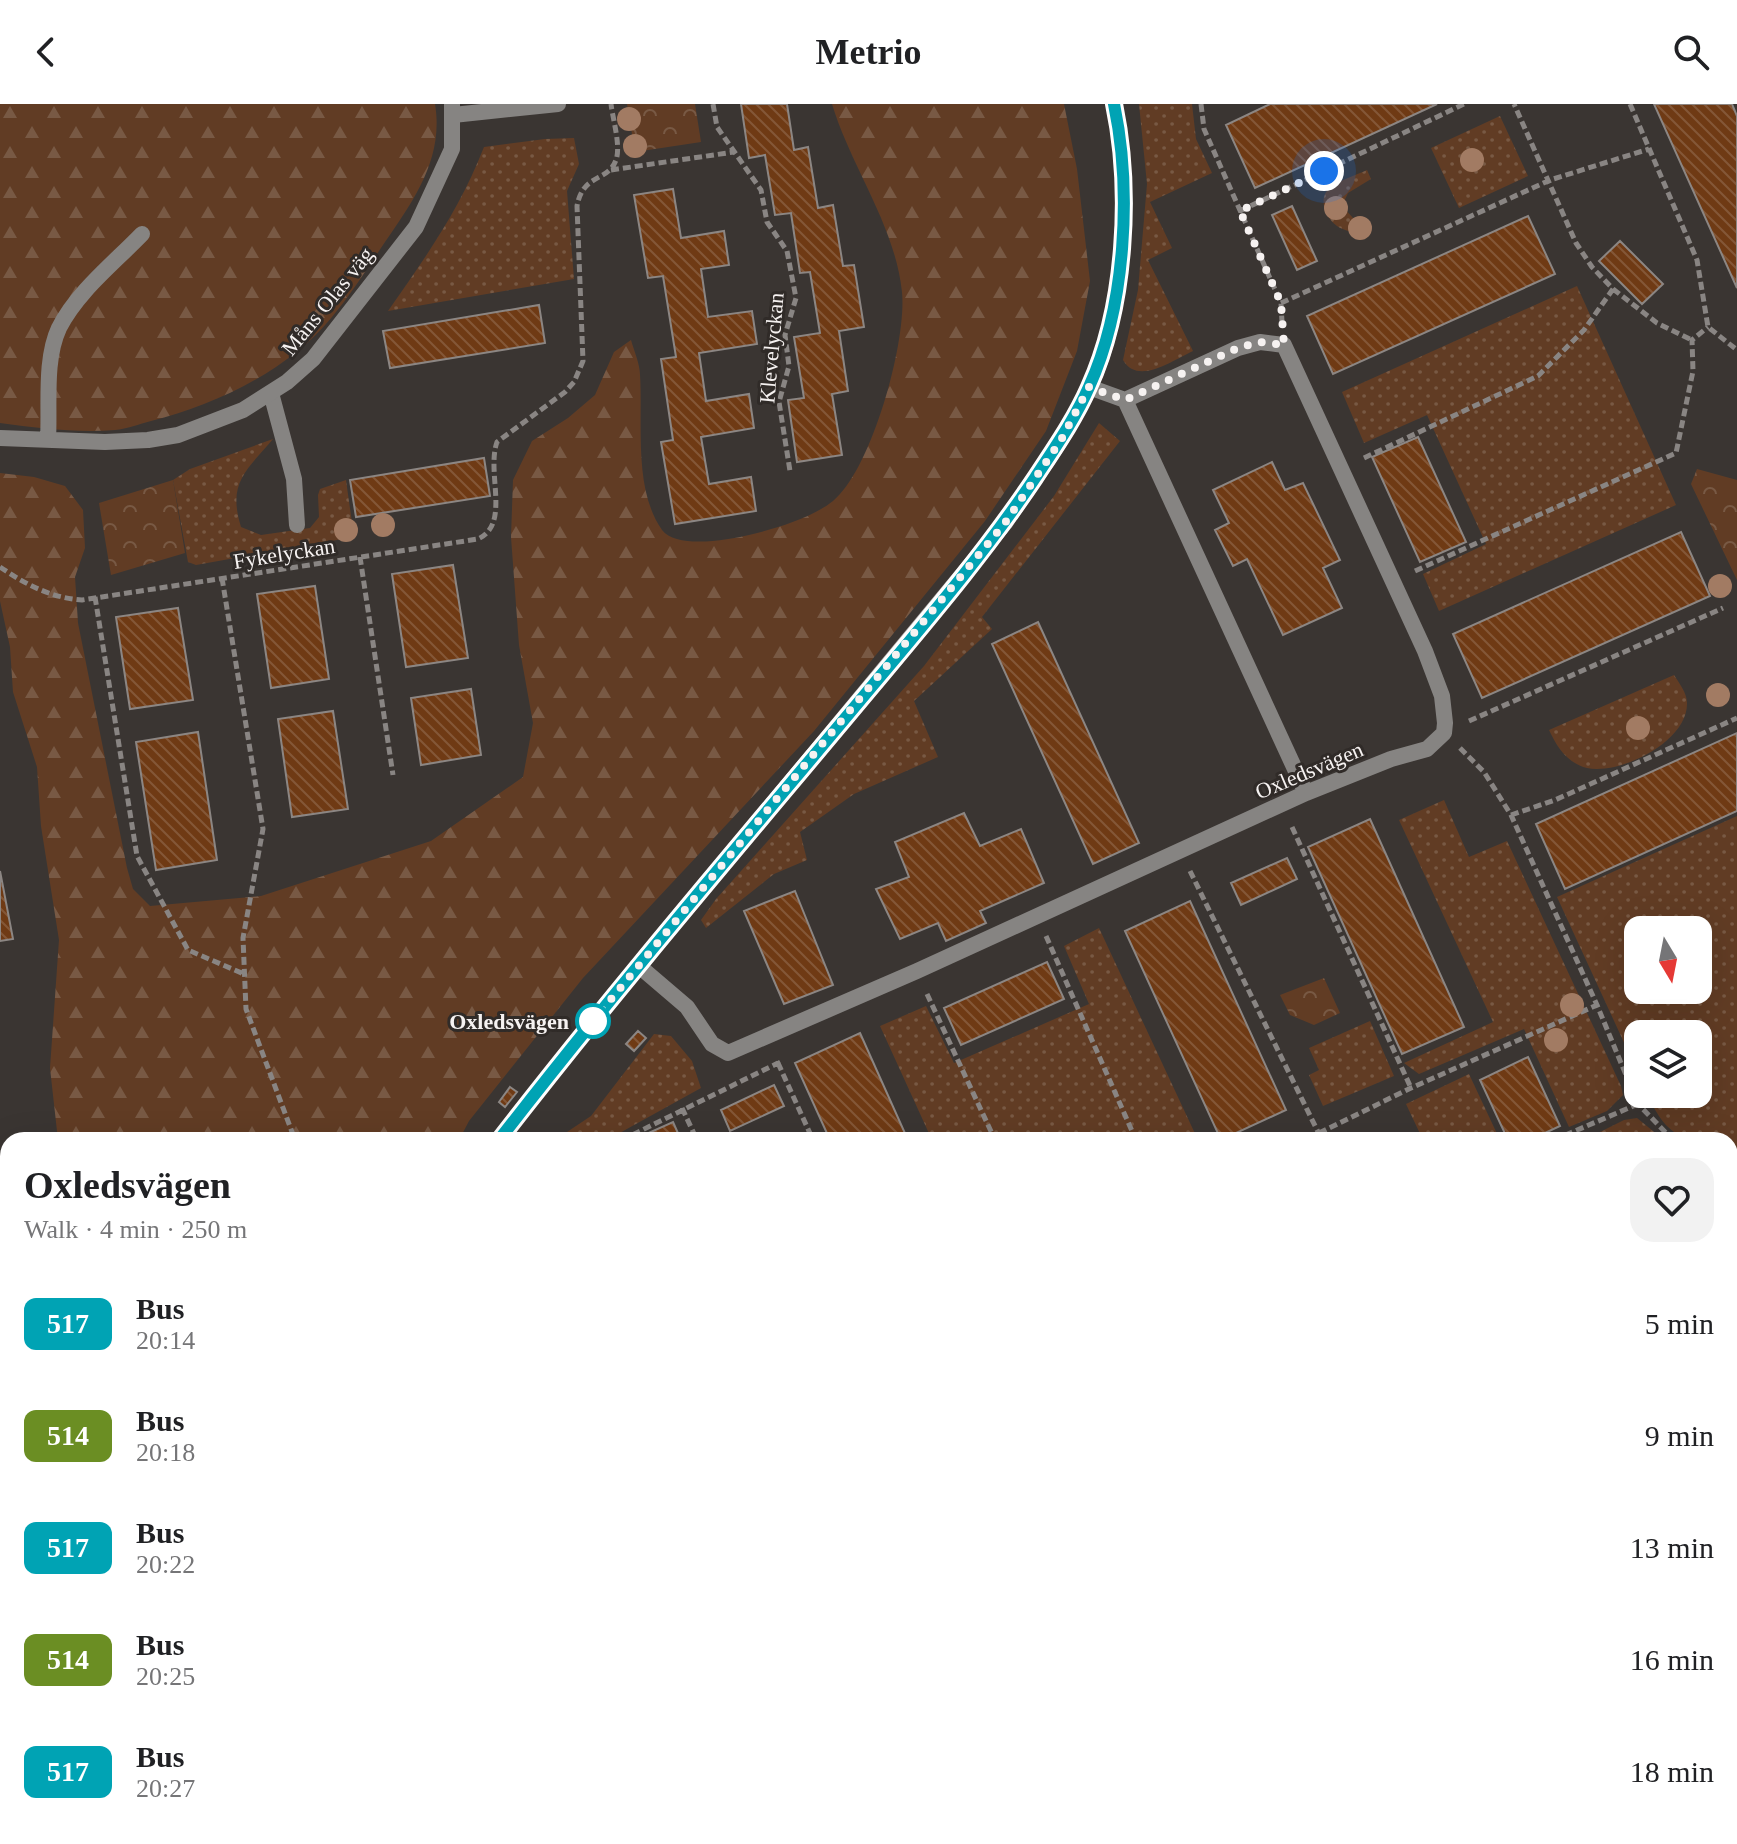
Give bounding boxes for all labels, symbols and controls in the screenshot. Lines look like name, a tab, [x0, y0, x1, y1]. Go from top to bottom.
icon: back	[24, 30, 68, 74]
icon: search	[1669, 30, 1713, 74]
text: Metrio	[816, 32, 921, 72]
your location	[1304, 151, 1344, 191]
street label: Måns Olas väg	[276, 242, 379, 360]
street label: Klevelyckan	[754, 292, 789, 405]
street label: Fykelyckan	[231, 533, 337, 574]
street label: Oxledsvägen	[1251, 737, 1367, 804]
north arrow	[1624, 916, 1712, 1004]
map controls	[1624, 916, 1712, 1108]
marker: Oxledsvägen	[576, 1004, 610, 1038]
place label: Oxledsvägen	[449, 1009, 569, 1034]
button: layers	[1624, 1020, 1712, 1108]
button: heart	[1630, 1158, 1714, 1242]
text: Oxledsvägen	[24, 1164, 231, 1206]
text: Walk · 4 min · 250 m	[24, 1215, 247, 1244]
text: Bus	[136, 1292, 184, 1325]
text: 5 min	[1645, 1307, 1714, 1340]
text: 517	[47, 1308, 89, 1339]
text: 20:14	[136, 1326, 195, 1355]
text: Bus	[136, 1404, 184, 1437]
text: 9 min	[1645, 1419, 1714, 1452]
text: 514	[47, 1420, 89, 1451]
text: 20:18	[136, 1438, 195, 1467]
text: Bus	[136, 1516, 184, 1549]
text: 13 min	[1630, 1531, 1714, 1564]
text: 517	[47, 1532, 89, 1563]
text: 20:22	[136, 1550, 195, 1579]
text: Bus	[136, 1628, 184, 1661]
text: 16 min	[1630, 1643, 1714, 1676]
text: 514	[47, 1644, 89, 1675]
text: 20:25	[136, 1662, 195, 1691]
text: Bus	[136, 1740, 184, 1773]
text: 18 min	[1630, 1755, 1714, 1788]
text: 517	[47, 1756, 89, 1787]
text: 20:27	[136, 1774, 195, 1803]

